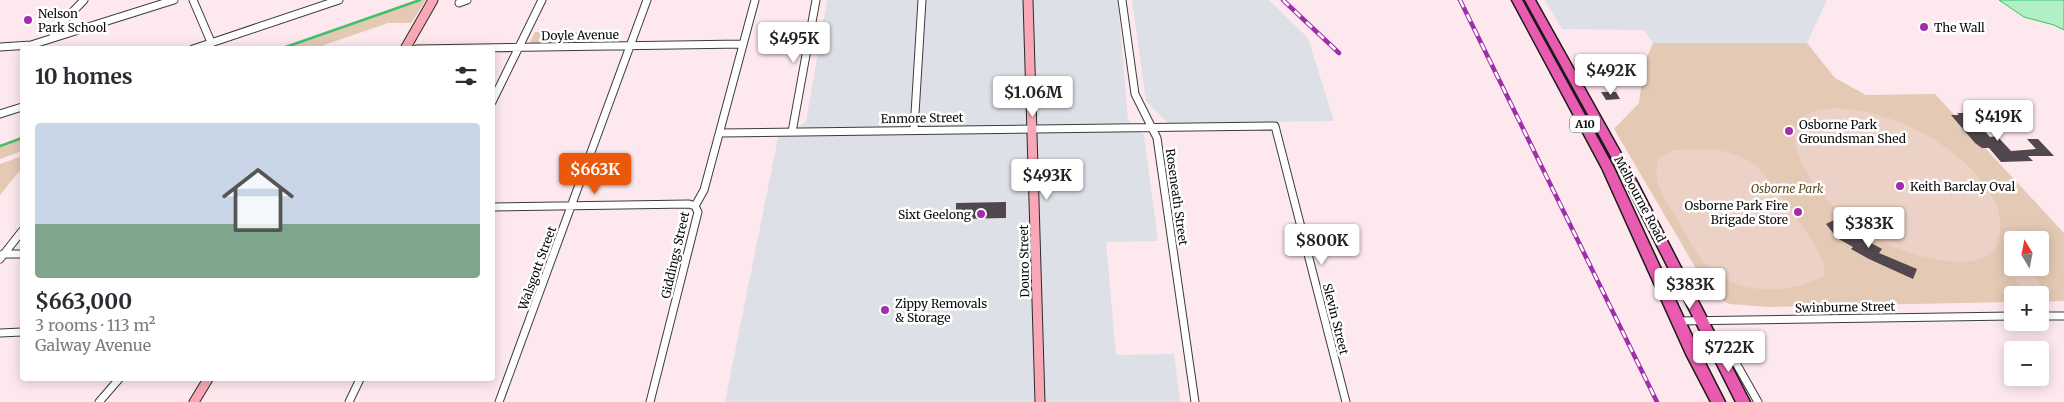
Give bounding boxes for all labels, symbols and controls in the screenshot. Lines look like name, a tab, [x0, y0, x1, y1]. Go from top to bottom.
place label: Nelson Park School	[38, 6, 107, 35]
marker: Nelson Park School	[22, 14, 34, 26]
place label: The Wall	[1934, 20, 1985, 35]
marker: The Wall	[1918, 21, 1930, 33]
pin: $495K	[759, 22, 829, 64]
street label: Doyle Avenue	[541, 27, 619, 43]
text: $495K	[769, 28, 819, 48]
pin: $492K	[1576, 54, 1646, 96]
text: $492K	[1586, 60, 1636, 80]
icon: filters	[452, 62, 480, 90]
text: 10 homes	[35, 63, 133, 90]
pin: $1.06M	[992, 76, 1074, 118]
text: $1.06M	[1004, 82, 1062, 102]
pin: $419K	[1963, 100, 2033, 142]
text: $419K	[1974, 106, 2022, 126]
street label: Enmore Street	[880, 110, 964, 126]
road number: A10	[1570, 116, 1600, 132]
place label: Osborne Park Groundsman Shed	[1799, 117, 1906, 146]
marker: Osborne Park Groundsman Shed	[1783, 125, 1795, 137]
street label: Roseneath Street	[1163, 148, 1191, 247]
pin: $663K	[560, 152, 630, 195]
street label: Melbourne Road	[1611, 153, 1669, 245]
icon: home	[213, 155, 303, 245]
pin: $493K	[1012, 158, 1082, 201]
text: $663K	[570, 159, 620, 179]
text: $493K	[1022, 165, 1072, 185]
place label: Keith Barclay Oval	[1910, 179, 2016, 194]
marker: Keith Barclay Oval	[1894, 180, 1906, 192]
park label: Osborne Park	[1751, 181, 1824, 196]
place label: Osborne Park Fire Brigade Store	[1685, 198, 1788, 227]
marker: Osborne Park Fire Brigade Store	[1792, 206, 1804, 218]
pin: $383K	[1834, 206, 1904, 249]
place label: Sixt Geelong	[898, 207, 972, 222]
marker: Sixt Geelong	[975, 208, 987, 220]
street label: Giddings Street	[658, 210, 692, 300]
text: $383K	[1844, 213, 1894, 233]
street label: Walsgott Street	[515, 224, 559, 313]
street label: Douro Street	[1016, 224, 1032, 298]
pin: $800K	[1287, 224, 1357, 266]
text: $800K	[1295, 230, 1349, 250]
north arrow	[2004, 231, 2049, 276]
map controls	[2004, 231, 2049, 386]
pin: $383K	[1655, 268, 1725, 310]
text: $383K	[1665, 274, 1715, 294]
street label: Slevin Street	[1320, 282, 1352, 357]
button: +	[2004, 286, 2049, 331]
text: $663,000	[35, 288, 132, 315]
place label: Zippy Removals & Storage	[895, 296, 987, 325]
street label: Swinburne Street	[1795, 299, 1896, 315]
marker: Zippy Removals & Storage	[879, 304, 891, 316]
text: 3 rooms · 113 m²	[35, 315, 155, 335]
pin: $722K	[1694, 330, 1764, 373]
text: Galway Avenue	[35, 335, 151, 355]
text: $722K	[1704, 337, 1754, 357]
button: −	[2004, 341, 2049, 386]

